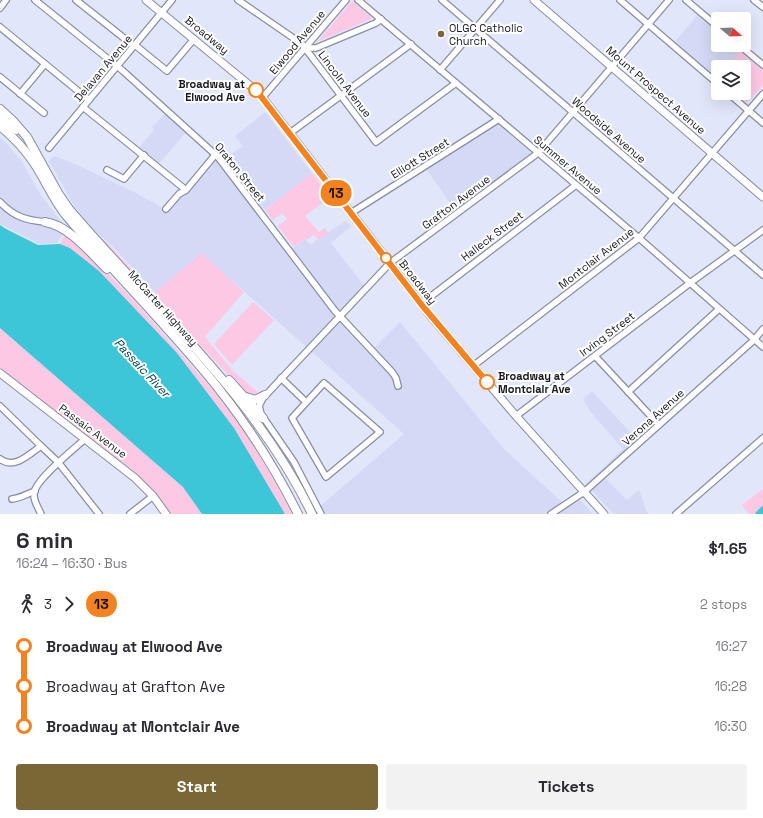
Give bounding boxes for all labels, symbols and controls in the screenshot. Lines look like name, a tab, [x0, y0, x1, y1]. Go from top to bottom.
street label: Elwood Avenue	[266, 7, 328, 77]
north arrow	[711, 12, 751, 52]
map controls	[711, 12, 751, 100]
street label: Broadway	[182, 13, 232, 57]
place label: OLGC Catholic Church	[449, 21, 523, 48]
marker: OLGC Catholic Church	[436, 29, 446, 39]
street label: Delavan Avenue	[71, 32, 135, 104]
street label: Mount Prospect Avenue	[603, 43, 709, 137]
street label: Lincoln Avenue	[315, 48, 375, 120]
button: layers	[711, 60, 751, 100]
place label: Broadway at Elwood Ave	[178, 77, 245, 104]
marker: Broadway at Elwood Ave	[248, 82, 264, 98]
street label: Woodside Avenue	[569, 94, 649, 166]
street label: Summer Avenue	[531, 132, 605, 198]
street label: Elliott Street	[388, 135, 452, 181]
street label: Oraton Street	[212, 140, 268, 204]
street label: Grafton Avenue	[419, 172, 493, 232]
line badge: 13	[318, 180, 354, 206]
text: 13	[329, 184, 343, 202]
street label: Halleck Street	[458, 208, 526, 264]
street label: Montclair Avenue	[556, 224, 636, 292]
unlabelled marker	[380, 252, 392, 264]
street label: Broadway	[396, 257, 440, 307]
street label: McCarter Highway	[125, 267, 201, 349]
street label: Irving Street	[577, 309, 637, 359]
water label: Passaic River	[111, 335, 174, 402]
place label: Broadway at Montclair Ave	[498, 369, 571, 396]
marker: Broadway at Montclair Ave	[479, 374, 495, 390]
street label: Verona Avenue	[619, 386, 687, 448]
street label: Passaic Avenue	[56, 401, 130, 461]
text: 6 min	[16, 526, 73, 554]
text: $1.65	[709, 539, 747, 558]
text: 16:24 – 16:30 · Bus	[16, 555, 127, 572]
icon: walk	[16, 593, 38, 615]
icon: forward	[58, 593, 80, 615]
text: 13	[94, 595, 109, 613]
text: 3	[44, 596, 52, 613]
text: 2 stops	[700, 596, 747, 613]
text: Broadway at Elwood Ave	[46, 637, 223, 656]
text: 16:27	[715, 638, 747, 655]
text: Broadway at Grafton Ave	[46, 677, 225, 696]
text: 16:28	[714, 678, 747, 695]
text: Broadway at Montclair Ave	[46, 717, 240, 736]
text: 16:30	[714, 718, 747, 735]
button: Start	[16, 764, 378, 810]
button: Tickets	[386, 764, 747, 810]

